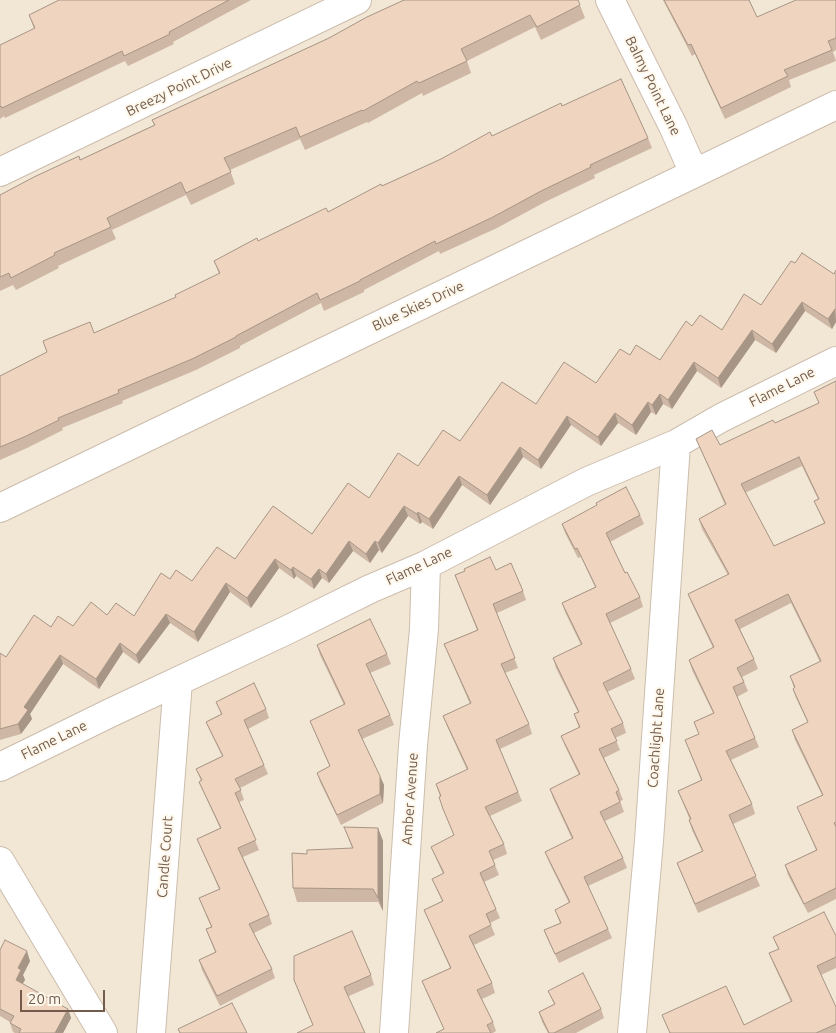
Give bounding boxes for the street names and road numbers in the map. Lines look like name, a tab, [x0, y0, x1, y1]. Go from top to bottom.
street label: Balmy Point Lane	[622, 34, 684, 138]
street label: Breezy Point Drive	[123, 54, 235, 120]
street label: Blue Skies Drive	[369, 277, 467, 335]
street label: Flame Lane	[746, 363, 818, 411]
street label: Flame Lane	[383, 543, 455, 589]
street label: Coachlight Lane	[644, 687, 668, 789]
street label: Flame Lane	[18, 717, 90, 763]
street label: Amber Avenue	[398, 752, 422, 846]
street label: Candle Court	[154, 815, 176, 899]

